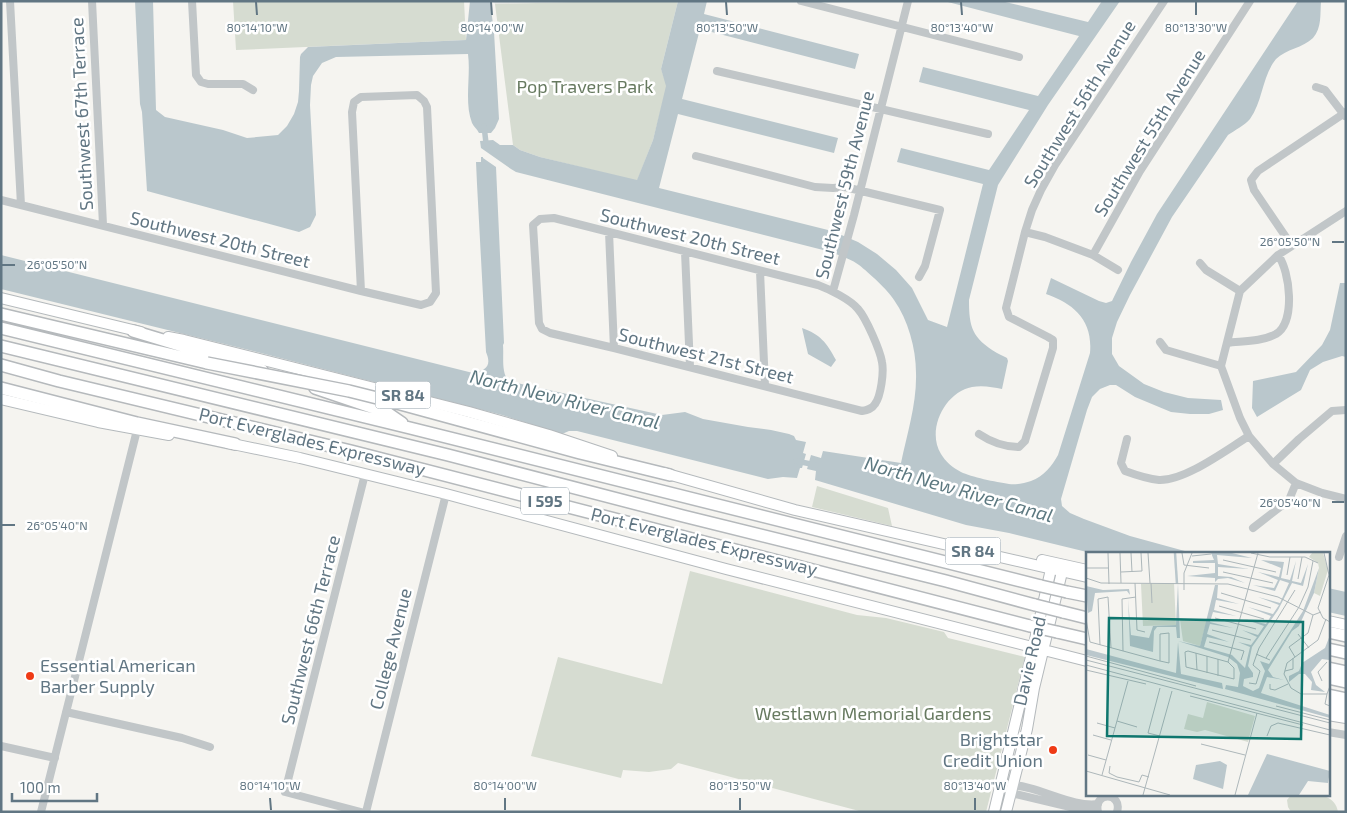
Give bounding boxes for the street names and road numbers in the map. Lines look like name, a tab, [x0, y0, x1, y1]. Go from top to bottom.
street label: Southwest 56th Avenue	[1019, 16, 1140, 191]
street label: Southwest 67th Terrace	[65, 17, 97, 211]
street label: Southwest 55th Avenue	[1089, 45, 1210, 220]
street label: Southwest 59th Avenue	[810, 88, 878, 281]
street label: Southwest 20th Street	[598, 203, 783, 269]
street label: Southwest 20th Street	[128, 206, 313, 272]
street label: Southwest 21st Street	[616, 323, 796, 387]
road number: SR 84	[376, 382, 430, 408]
street label: Port Everglades Expressway	[197, 402, 428, 480]
road number: I 595	[521, 488, 569, 514]
street label: Port Everglades Expressway	[589, 502, 820, 580]
street label: Southwest 66th Terrace	[276, 533, 344, 727]
road number: SR 84	[946, 538, 1000, 564]
street label: College Avenue	[364, 586, 416, 712]
street label: Davie Road	[1008, 614, 1050, 708]

